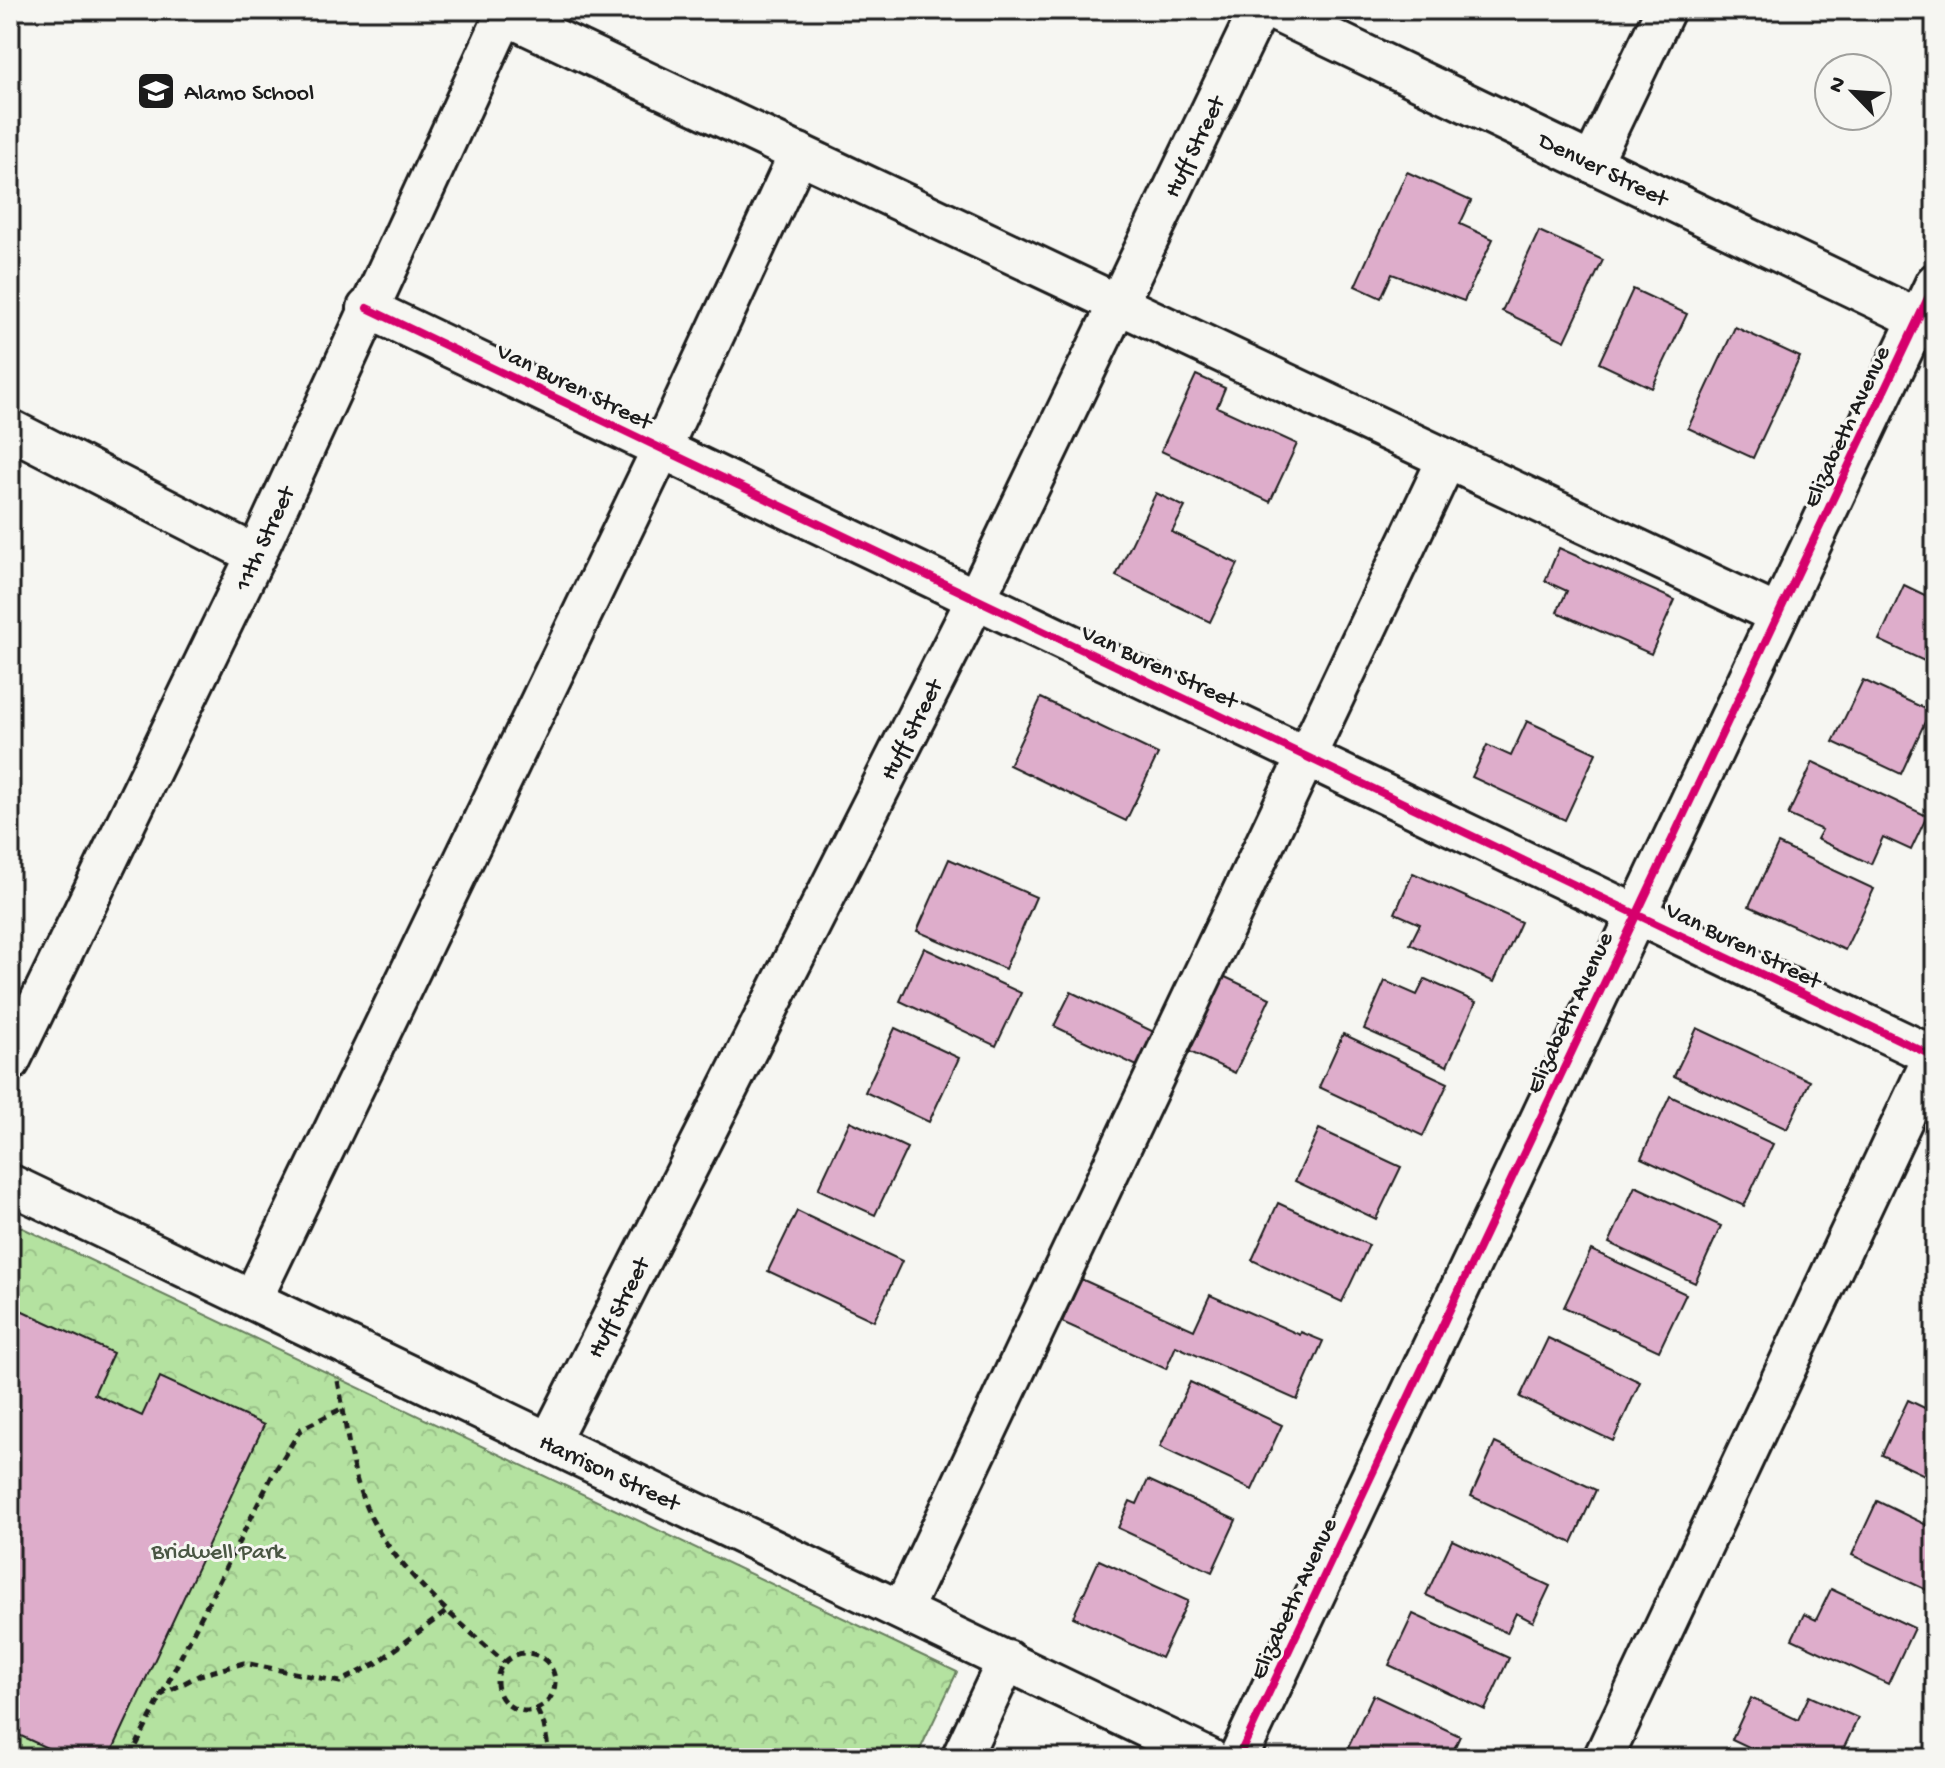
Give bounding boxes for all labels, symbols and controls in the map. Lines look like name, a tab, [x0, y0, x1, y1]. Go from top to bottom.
north arrow	[1813, 52, 1893, 132]
school or university icon: Alamo School	[135, 70, 177, 112]
text: N	[1824, 73, 1853, 97]
place label: Alamo School	[184, 80, 314, 109]
street label: Huff Street	[1159, 90, 1234, 203]
street label: Denver Street	[1531, 126, 1674, 216]
street label: Van Buren Street	[490, 338, 658, 439]
street label: Elizabeth Avenue	[1798, 342, 1899, 513]
street label: 11th Street	[229, 481, 304, 597]
street label: Van Buren Street	[1075, 619, 1243, 718]
street label: Huff Street	[875, 673, 952, 786]
street label: Van Buren Street	[1659, 897, 1827, 998]
street label: Elizabeth Avenue	[1521, 928, 1622, 1099]
street label: Huff Street	[582, 1251, 659, 1364]
street label: Harrison Street	[534, 1429, 685, 1520]
street label: Elizabeth Avenue	[1245, 1514, 1346, 1685]
park label: Bridwell Park	[150, 1539, 287, 1568]

